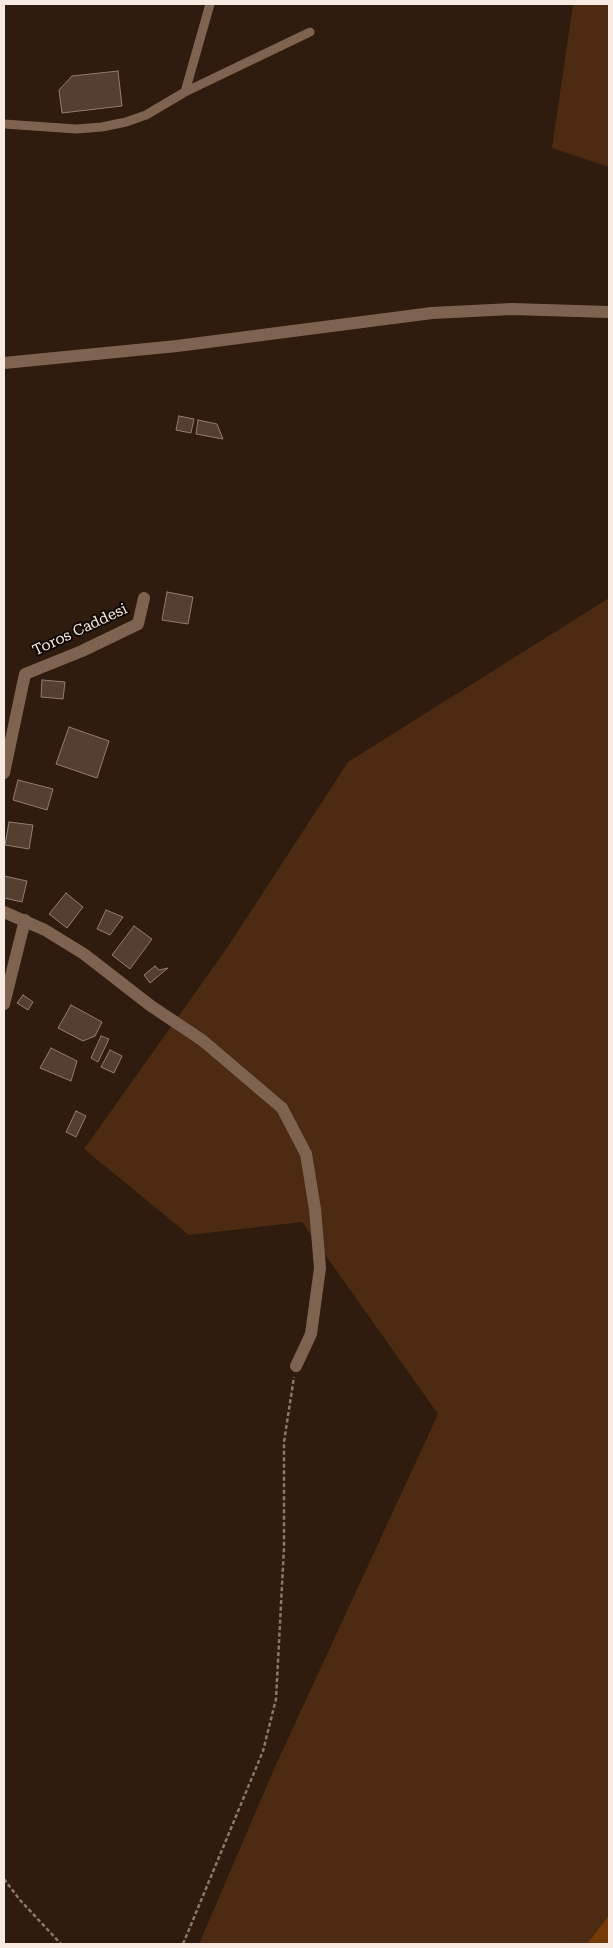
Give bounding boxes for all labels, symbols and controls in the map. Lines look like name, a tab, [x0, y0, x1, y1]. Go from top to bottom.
street label: Toros Caddesi	[30, 600, 130, 660]

